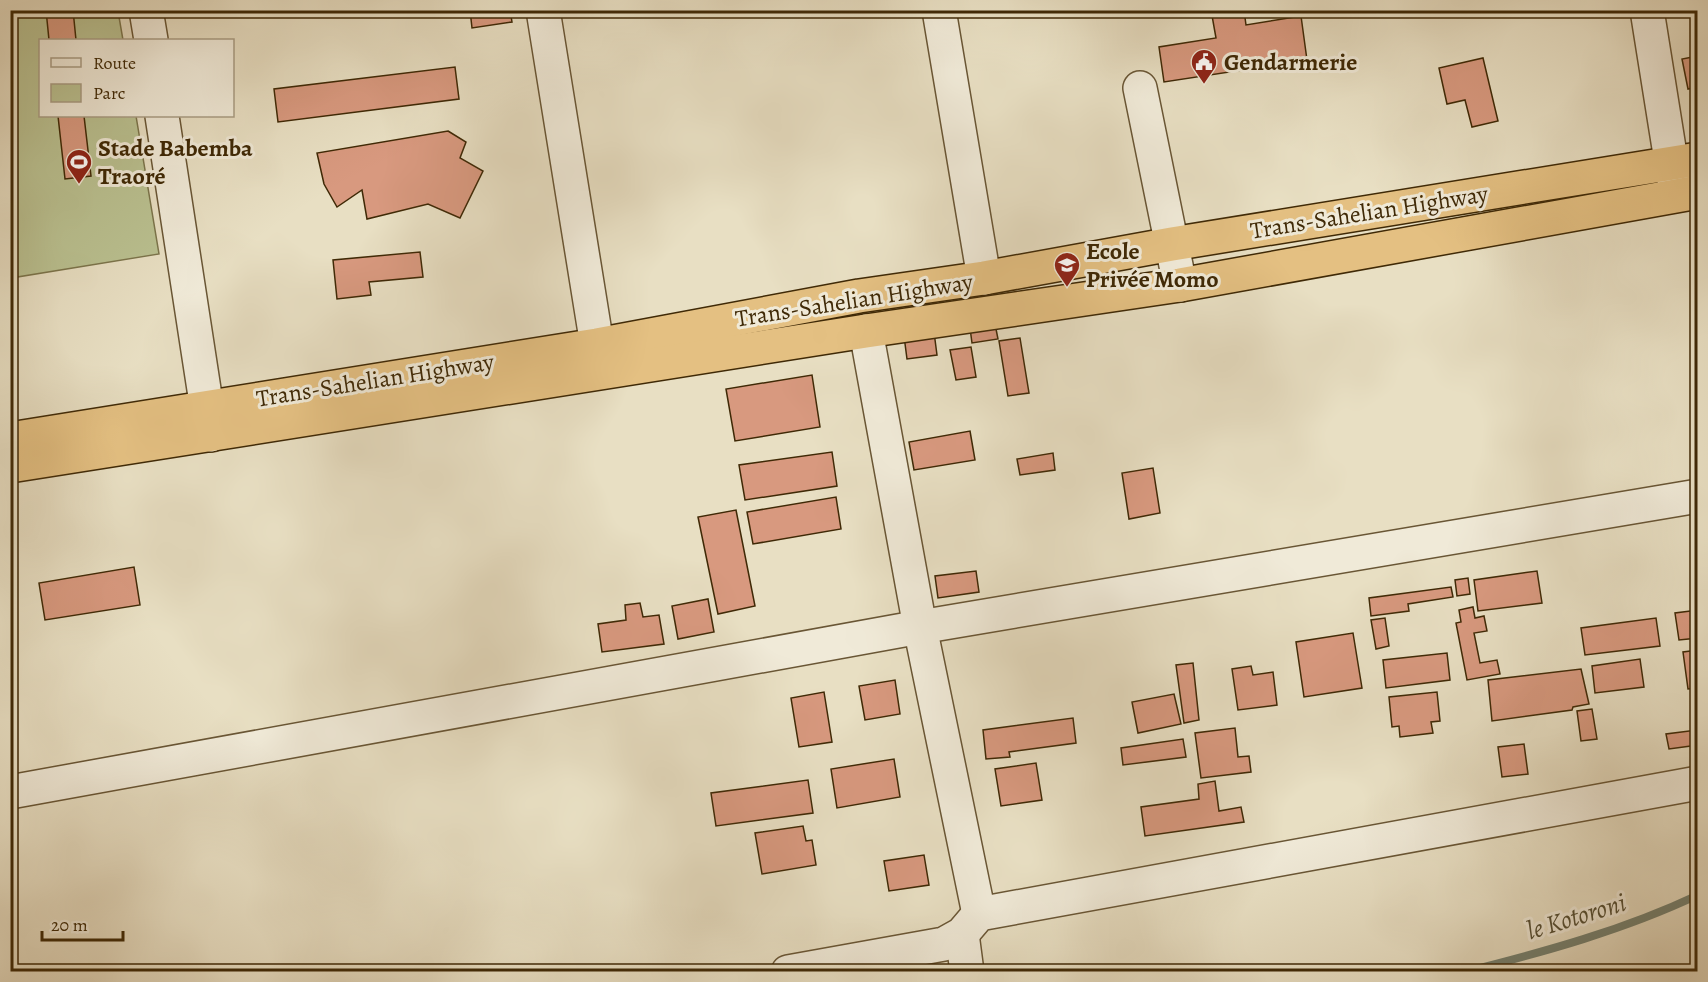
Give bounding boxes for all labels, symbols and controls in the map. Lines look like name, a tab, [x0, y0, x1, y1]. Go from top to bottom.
legend	[39, 39, 234, 117]
place label: Gendarmerie	[1224, 46, 1357, 78]
public building icon: Gendarmerie	[1189, 47, 1219, 85]
text: Route	[93, 51, 136, 75]
text: Parc	[93, 81, 125, 105]
place label: Stade Babemba Traoré	[98, 132, 253, 192]
sports icon: Stade Babemba Traoré	[64, 147, 94, 185]
street label: Trans-Sahelian Highway	[1248, 177, 1490, 247]
place label: Ecole Privée Momo	[1086, 235, 1219, 295]
school or university icon: Ecole Privée Momo	[1052, 250, 1082, 288]
street label: Trans-Sahelian Highway	[733, 265, 975, 335]
street label: Trans-Sahelian Highway	[254, 345, 496, 415]
water label: le Kotoroni	[1522, 885, 1630, 948]
scale bar	[42, 904, 123, 942]
text: 20 m	[51, 913, 88, 937]

